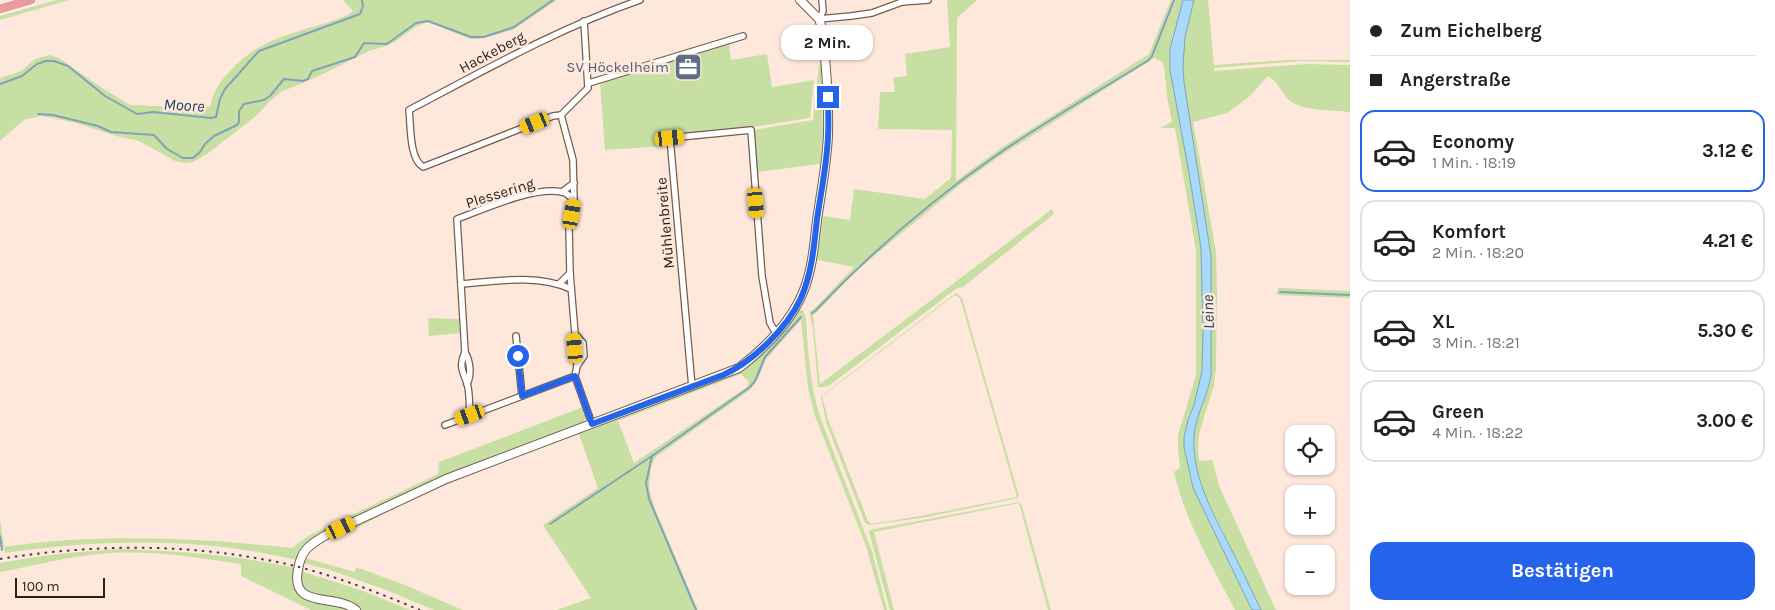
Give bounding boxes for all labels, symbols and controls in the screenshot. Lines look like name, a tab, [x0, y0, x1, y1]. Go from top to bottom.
text: Zum Eichelberg	[1400, 20, 1542, 42]
callout: 2 Min.	[782, 24, 874, 59]
street label: Hackeberg	[456, 27, 529, 77]
text: 2 Min.	[804, 33, 850, 52]
office icon: SV Höckelheim	[673, 52, 703, 82]
place label: SV Höckelheim	[566, 58, 669, 76]
text: Angerstraße	[1400, 69, 1511, 91]
route end	[817, 86, 839, 108]
water label: Moore	[163, 94, 205, 116]
car	[518, 110, 551, 136]
car	[654, 129, 685, 147]
icon: car	[1372, 129, 1417, 174]
text: Economy	[1432, 131, 1514, 153]
text: 3.12 €	[1702, 140, 1753, 162]
text: 1 Min. · 18:19	[1432, 153, 1516, 172]
street label: Plessering	[463, 174, 537, 212]
street label: Mühlenbreite	[652, 177, 678, 269]
car	[747, 187, 764, 219]
car	[562, 198, 581, 230]
icon: car	[1372, 219, 1417, 264]
text: Komfort	[1432, 221, 1506, 243]
text: 4.21 €	[1702, 230, 1753, 252]
text: 2 Min. · 18:20	[1432, 243, 1524, 262]
water label: Leine	[1198, 294, 1218, 330]
icon: car	[1372, 309, 1417, 354]
text: XL	[1432, 311, 1454, 333]
text: 5.30 €	[1697, 320, 1753, 342]
car	[566, 332, 583, 364]
text: 3 Min. · 18:21	[1432, 333, 1520, 352]
route start	[507, 345, 529, 367]
icon: car	[1372, 399, 1417, 444]
text: Green	[1432, 401, 1484, 423]
car	[453, 403, 486, 427]
text: 3.00 €	[1696, 410, 1753, 432]
text: 4 Min. · 18:22	[1432, 423, 1523, 442]
map controls	[1285, 425, 1335, 595]
button: locate	[1285, 425, 1335, 475]
button: +	[1285, 485, 1335, 535]
car	[324, 515, 357, 541]
button: Bestätigen	[1370, 542, 1755, 600]
button: −	[1285, 545, 1335, 595]
scale bar	[15, 575, 105, 598]
text: 100 m	[22, 578, 60, 595]

